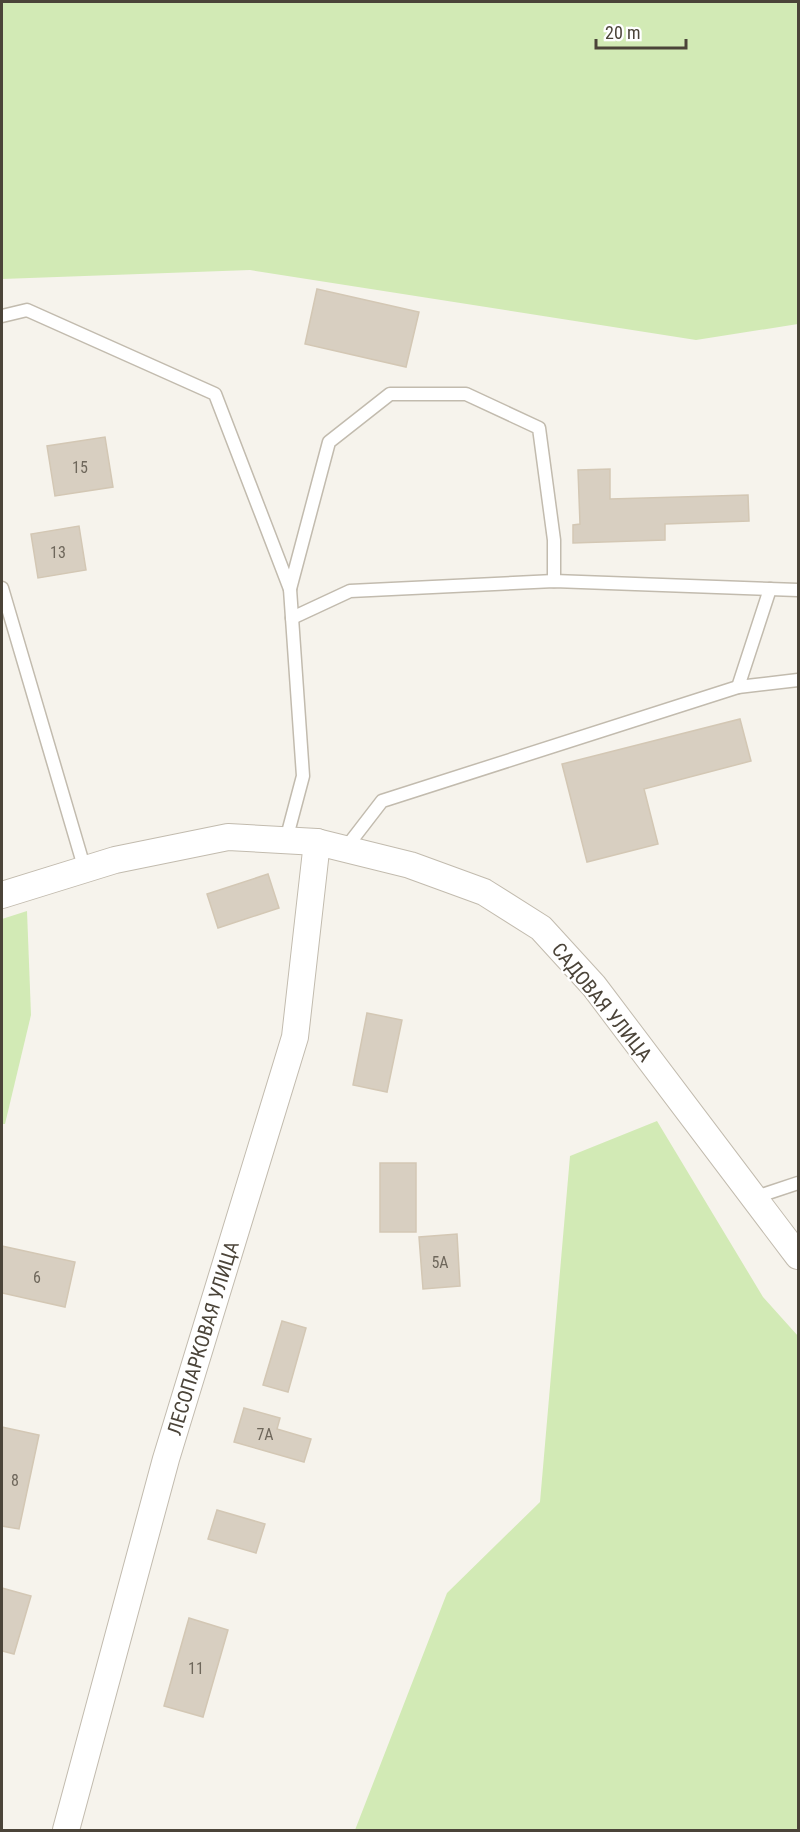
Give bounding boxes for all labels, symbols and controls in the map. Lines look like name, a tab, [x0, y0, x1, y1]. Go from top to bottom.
scale bar	[596, 12, 686, 50]
text: 20 m	[605, 22, 640, 43]
house number: 15	[72, 458, 88, 477]
house number: 13	[50, 543, 66, 562]
street label: САДОВАЯ УЛИЦА	[547, 938, 658, 1067]
street label: ЛЕСОПАРКОВАЯ УЛИЦА	[162, 1238, 244, 1438]
house number: 5А	[431, 1253, 449, 1272]
house number: 6	[33, 1268, 41, 1287]
house number: 7А	[256, 1425, 274, 1444]
house number: 8	[11, 1471, 19, 1490]
house number: 11	[188, 1659, 204, 1678]

